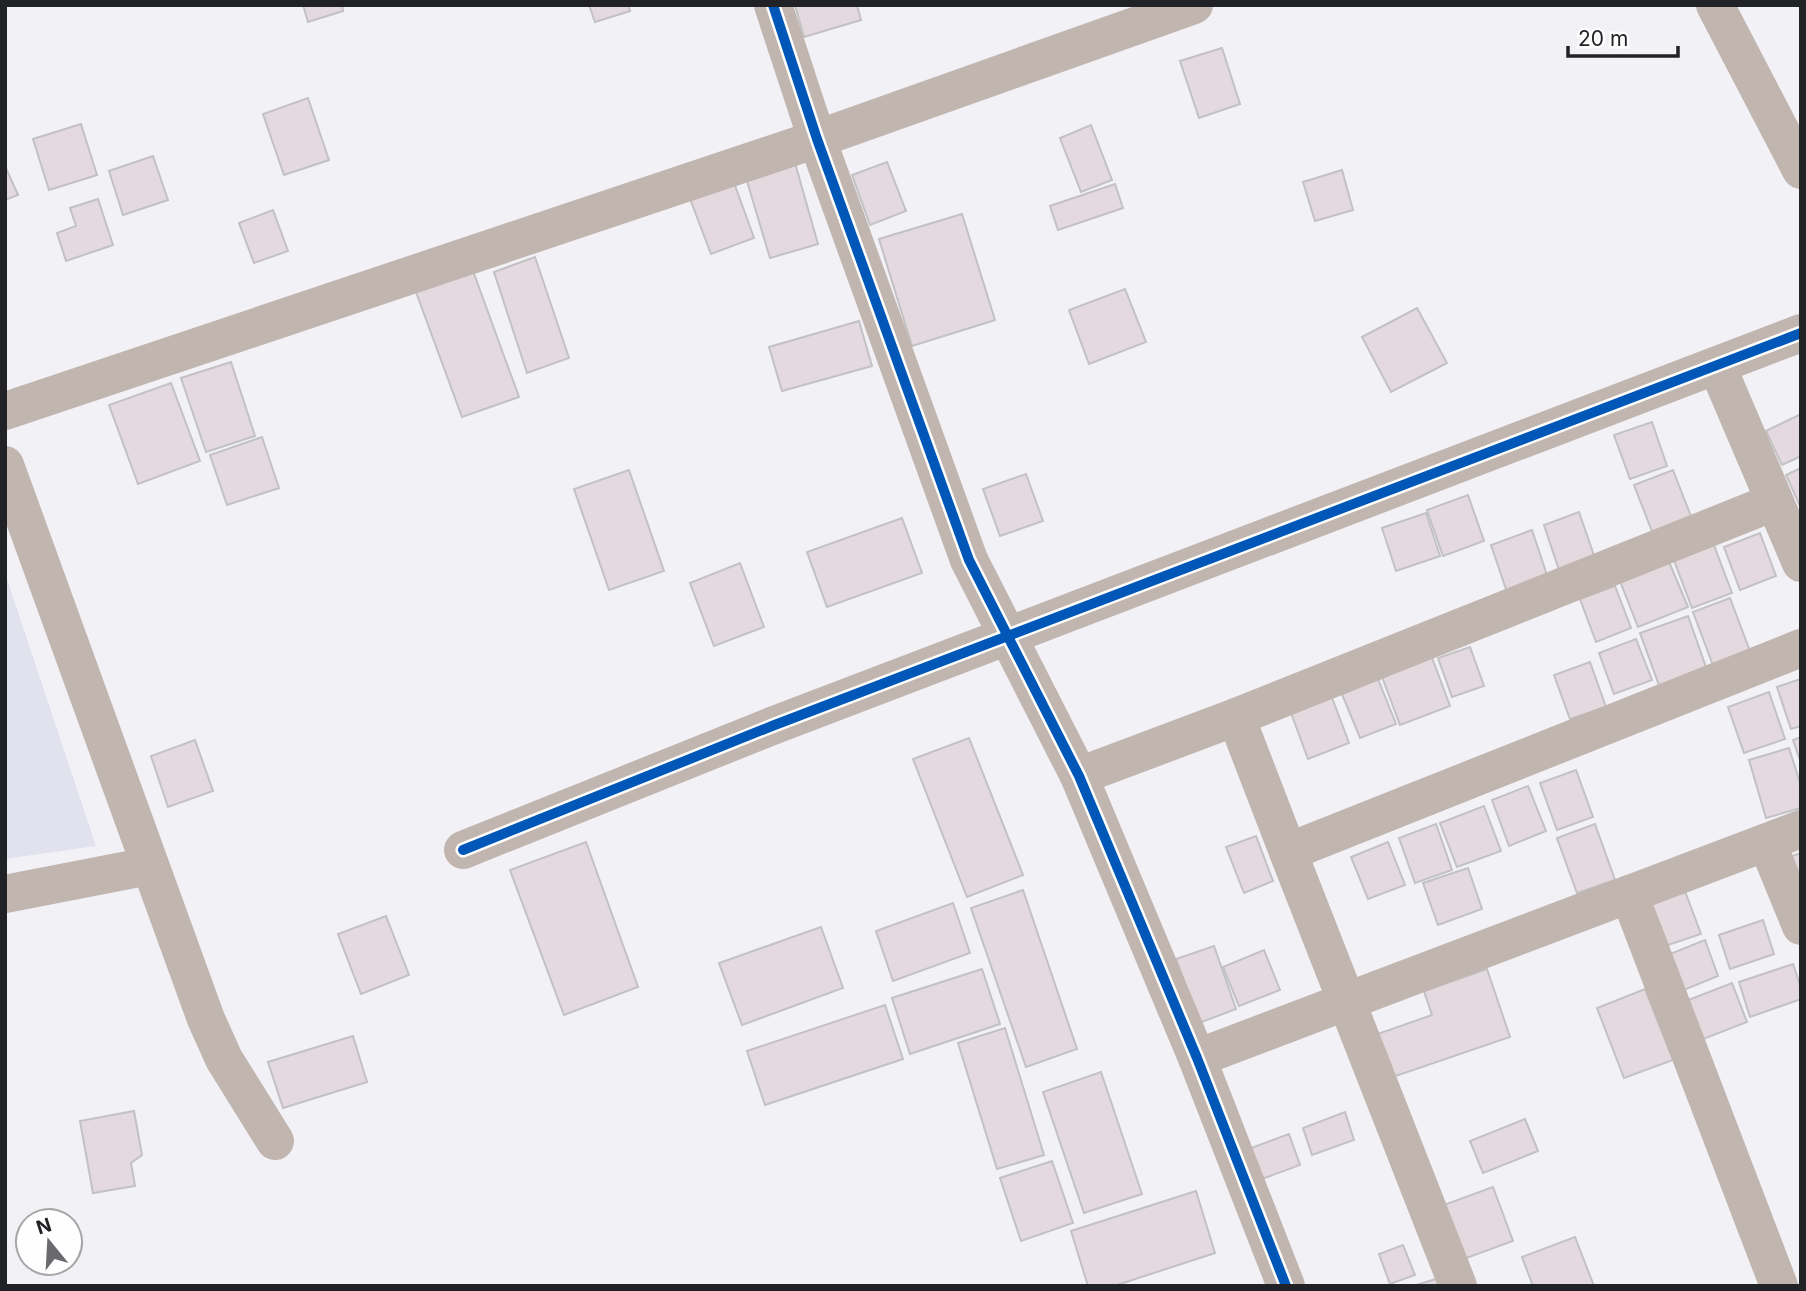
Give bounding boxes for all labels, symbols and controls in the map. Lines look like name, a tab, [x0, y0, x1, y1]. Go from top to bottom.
scale bar	[1568, 14, 1678, 58]
text: 20 m	[1578, 26, 1628, 51]
north arrow	[14, 1207, 84, 1277]
text: N	[33, 1213, 54, 1239]

